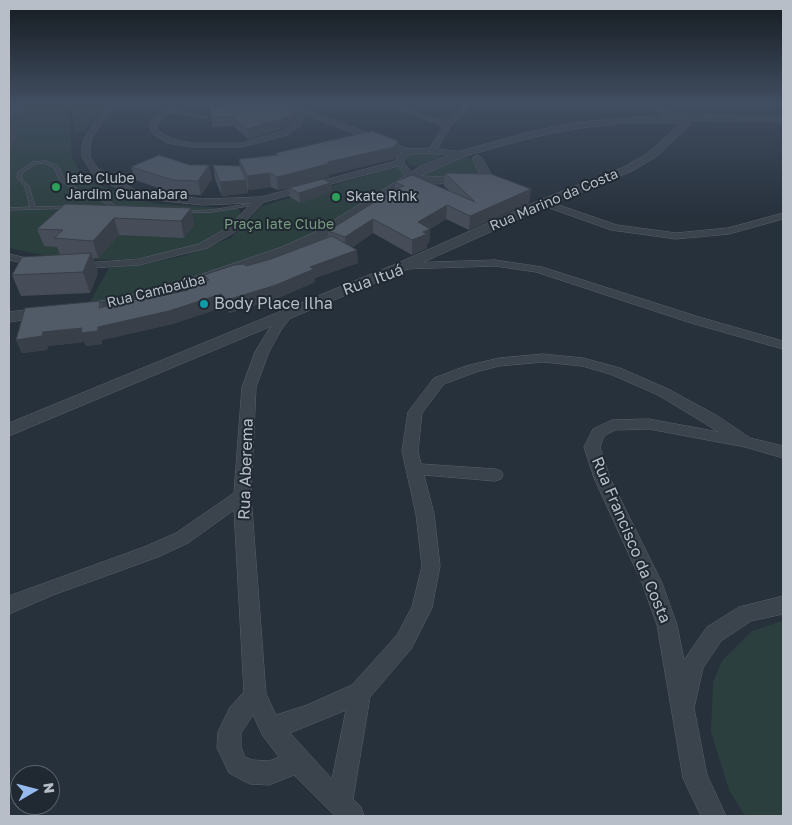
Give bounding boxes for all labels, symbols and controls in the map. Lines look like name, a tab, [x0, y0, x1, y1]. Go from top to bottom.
street label: Rua Marino da Costa	[487, 165, 621, 235]
place label: Iate Clube Jardim Guanabara	[66, 171, 188, 203]
marker: Iate Clube Jardim Guanabara	[50, 181, 62, 193]
place label: Skate Rink	[346, 189, 418, 205]
marker: Skate Rink	[330, 191, 342, 203]
park label: Praça Iate Clube	[224, 217, 334, 233]
street label: Rua Ituá	[340, 260, 406, 300]
street label: Rua Cambaúba	[105, 271, 207, 311]
place label: Body Place Ilha	[214, 294, 333, 314]
marker: Body Place Ilha	[198, 298, 210, 310]
street label: Rua Aberema	[235, 418, 257, 520]
street label: Rua Francisco da Costa	[587, 454, 675, 626]
north arrow	[10, 765, 60, 815]
text: N	[40, 782, 59, 794]

